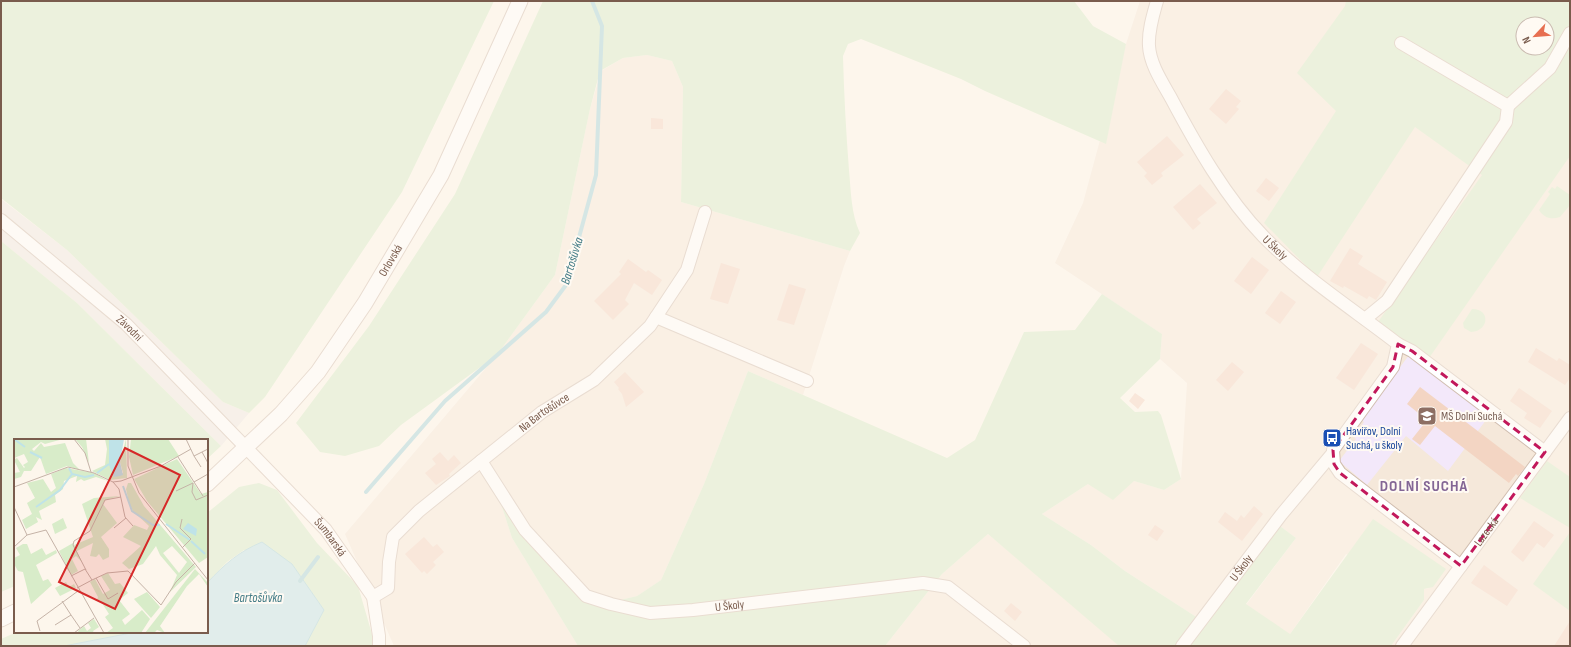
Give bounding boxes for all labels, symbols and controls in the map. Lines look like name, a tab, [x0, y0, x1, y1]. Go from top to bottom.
north arrow	[1515, 16, 1555, 56]
text: N	[1519, 35, 1534, 46]
street label: U Školy	[1259, 232, 1291, 263]
water label: Bartošůvka	[557, 235, 587, 287]
street label: Orlovská	[375, 241, 406, 279]
street label: Závodní	[113, 312, 147, 345]
street label: Na Bartošůvce	[516, 389, 572, 435]
school or university icon: MŠ Dolní Suchá	[1416, 405, 1438, 427]
place label: MŠ Dolní Suchá	[1441, 409, 1503, 424]
place label: Havířov, Dolní Suchá, u školy	[1346, 424, 1403, 453]
bus stop icon: Havířov, Dolní Suchá, u školy	[1321, 427, 1343, 449]
inset map	[14, 439, 208, 633]
district label: DOLNÍ SUCHÁ	[1380, 477, 1468, 496]
street label: Lazecká	[1471, 514, 1502, 549]
street label: Šumbarská	[311, 515, 350, 560]
street label: U Školy	[1226, 551, 1256, 584]
water label: Bartošůvka	[234, 590, 283, 606]
street label: U Školy	[714, 596, 745, 615]

